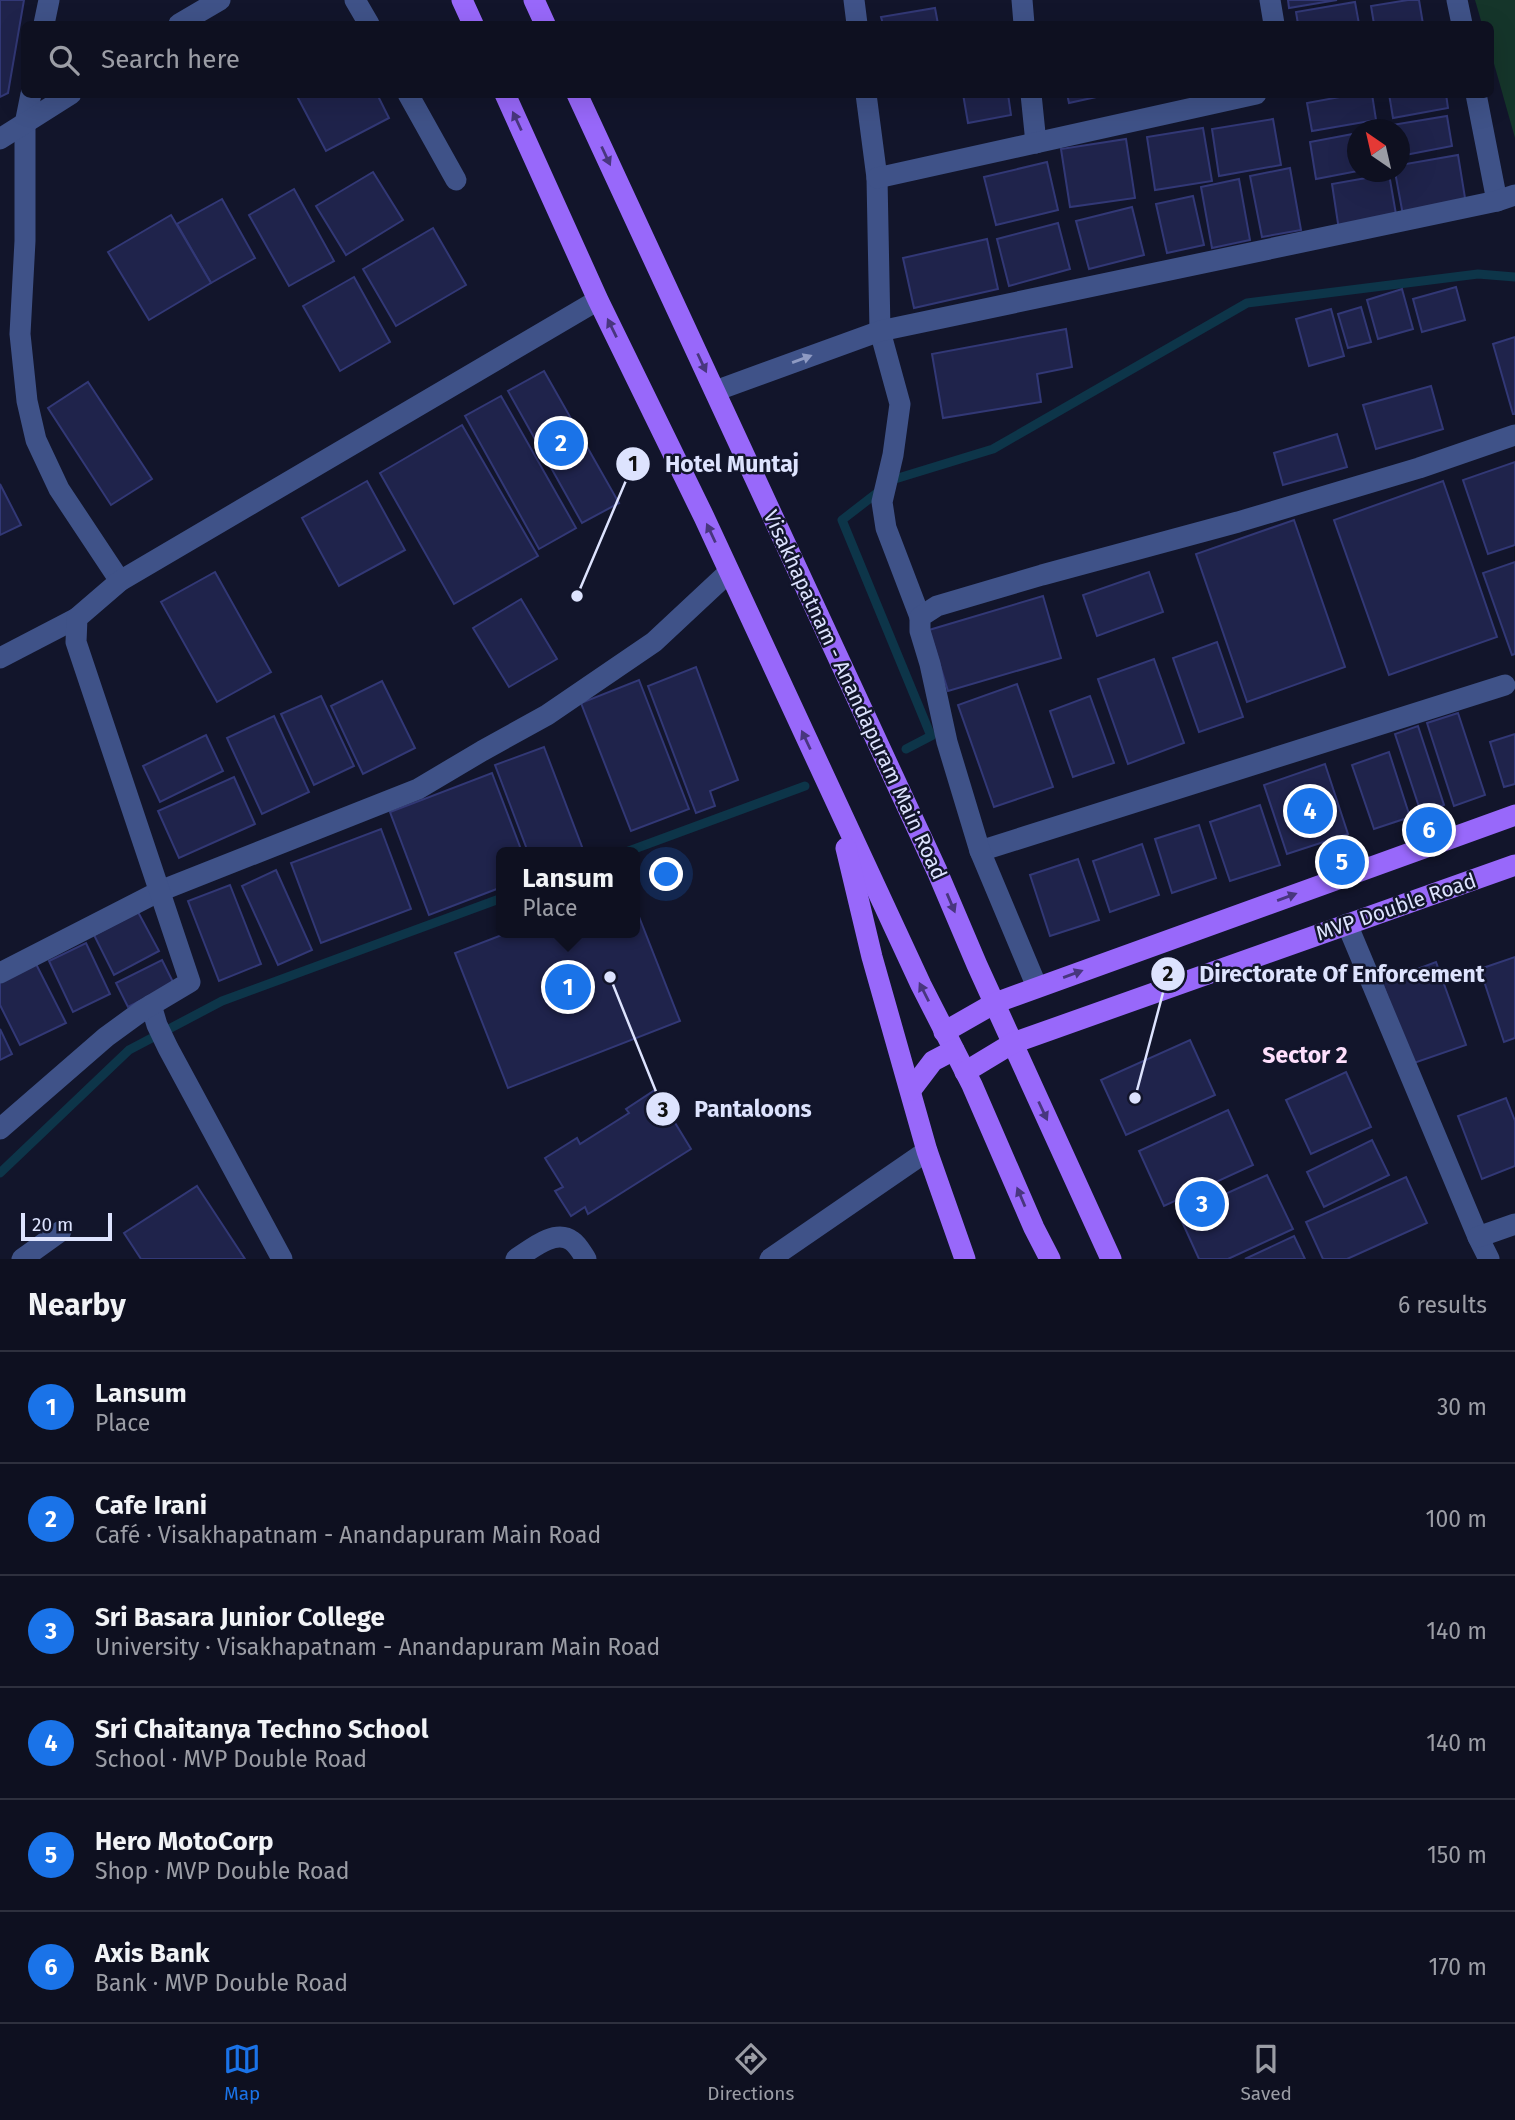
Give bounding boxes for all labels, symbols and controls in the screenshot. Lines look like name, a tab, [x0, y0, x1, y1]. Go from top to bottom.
search box	[21, 21, 1494, 98]
icon: search	[45, 41, 83, 79]
text: Search here	[101, 44, 240, 75]
one-way arrow	[511, 111, 522, 132]
north arrow	[1347, 119, 1410, 182]
one-way arrow	[601, 146, 612, 167]
one-way arrow	[607, 318, 618, 338]
one-way arrow	[696, 353, 708, 373]
one-way arrow	[791, 353, 812, 364]
pin: 2	[538, 417, 584, 469]
callout: Hotel Muntaj	[615, 442, 813, 486]
text: Hotel Muntaj	[665, 450, 799, 478]
text: 1	[628, 451, 638, 477]
street label: Visakhapatnam - Anandapuram Main Road	[758, 506, 952, 884]
one-way arrow	[705, 523, 717, 543]
one-way arrow	[800, 730, 812, 750]
pin: 4	[1287, 785, 1333, 837]
pin: 6	[1406, 804, 1452, 856]
pin: 5	[1319, 836, 1365, 888]
popup	[496, 847, 640, 938]
your location	[649, 857, 683, 891]
text: Lansum	[522, 863, 614, 894]
street label: MVP Double Road	[1312, 867, 1480, 947]
one-way arrow	[1277, 891, 1298, 902]
one-way arrow	[946, 893, 957, 914]
text: Place	[522, 894, 577, 922]
callout: Directorate Of Enforcement	[1151, 952, 1499, 996]
text: Directorate Of Enforcement	[1199, 960, 1486, 988]
pin: 1	[545, 961, 591, 1013]
text: 2	[1163, 961, 1174, 987]
one-way arrow	[1063, 968, 1084, 979]
one-way arrow	[918, 982, 929, 1002]
district label: Sector 2	[1262, 1041, 1348, 1069]
callout: Pantaloons	[646, 1087, 826, 1131]
text: Pantaloons	[694, 1095, 812, 1123]
text: 3	[657, 1097, 669, 1123]
one-way arrow	[1037, 1101, 1049, 1121]
pin: 3	[1179, 1178, 1225, 1230]
one-way arrow	[1015, 1187, 1027, 1207]
scale bar	[21, 1210, 112, 1242]
text: 20 m	[32, 1213, 73, 1236]
text: Nearby	[28, 1287, 126, 1323]
text: 6 results	[1398, 1291, 1487, 1319]
text: Lansum	[95, 1378, 187, 1409]
text: 1	[46, 1393, 56, 1421]
text: 30 m	[1437, 1393, 1487, 1421]
text: Place	[95, 1409, 150, 1437]
text: Cafe Irani	[95, 1490, 207, 1521]
text: 2	[45, 1505, 57, 1533]
text: 100 m	[1426, 1505, 1487, 1533]
text: Café · Visakhapatnam - Anandapuram Main Road	[95, 1521, 601, 1549]
text: Sri Basara Junior College	[95, 1602, 385, 1633]
text: 3	[45, 1617, 57, 1645]
text: 140 m	[1426, 1617, 1487, 1645]
text: University · Visakhapatnam - Anandapuram Main Road	[95, 1633, 660, 1661]
text: Sri Chaitanya Techno School	[95, 1714, 428, 1745]
text: 4	[45, 1729, 58, 1757]
text: 140 m	[1426, 1729, 1487, 1757]
text: School · MVP Double Road	[95, 1745, 367, 1773]
text: Hero MotoCorp	[95, 1826, 274, 1857]
text: 5	[45, 1841, 57, 1869]
text: 150 m	[1427, 1841, 1487, 1869]
text: Shop · MVP Double Road	[95, 1857, 349, 1885]
text: Axis Bank	[95, 1938, 209, 1969]
text: 6	[45, 1953, 57, 1981]
text: 170 m	[1428, 1953, 1487, 1981]
text: Bank · MVP Double Road	[95, 1969, 348, 1997]
tab: Map	[223, 2040, 261, 2105]
tab: Directions	[707, 2040, 794, 2105]
tab: Saved	[1241, 2040, 1292, 2105]

